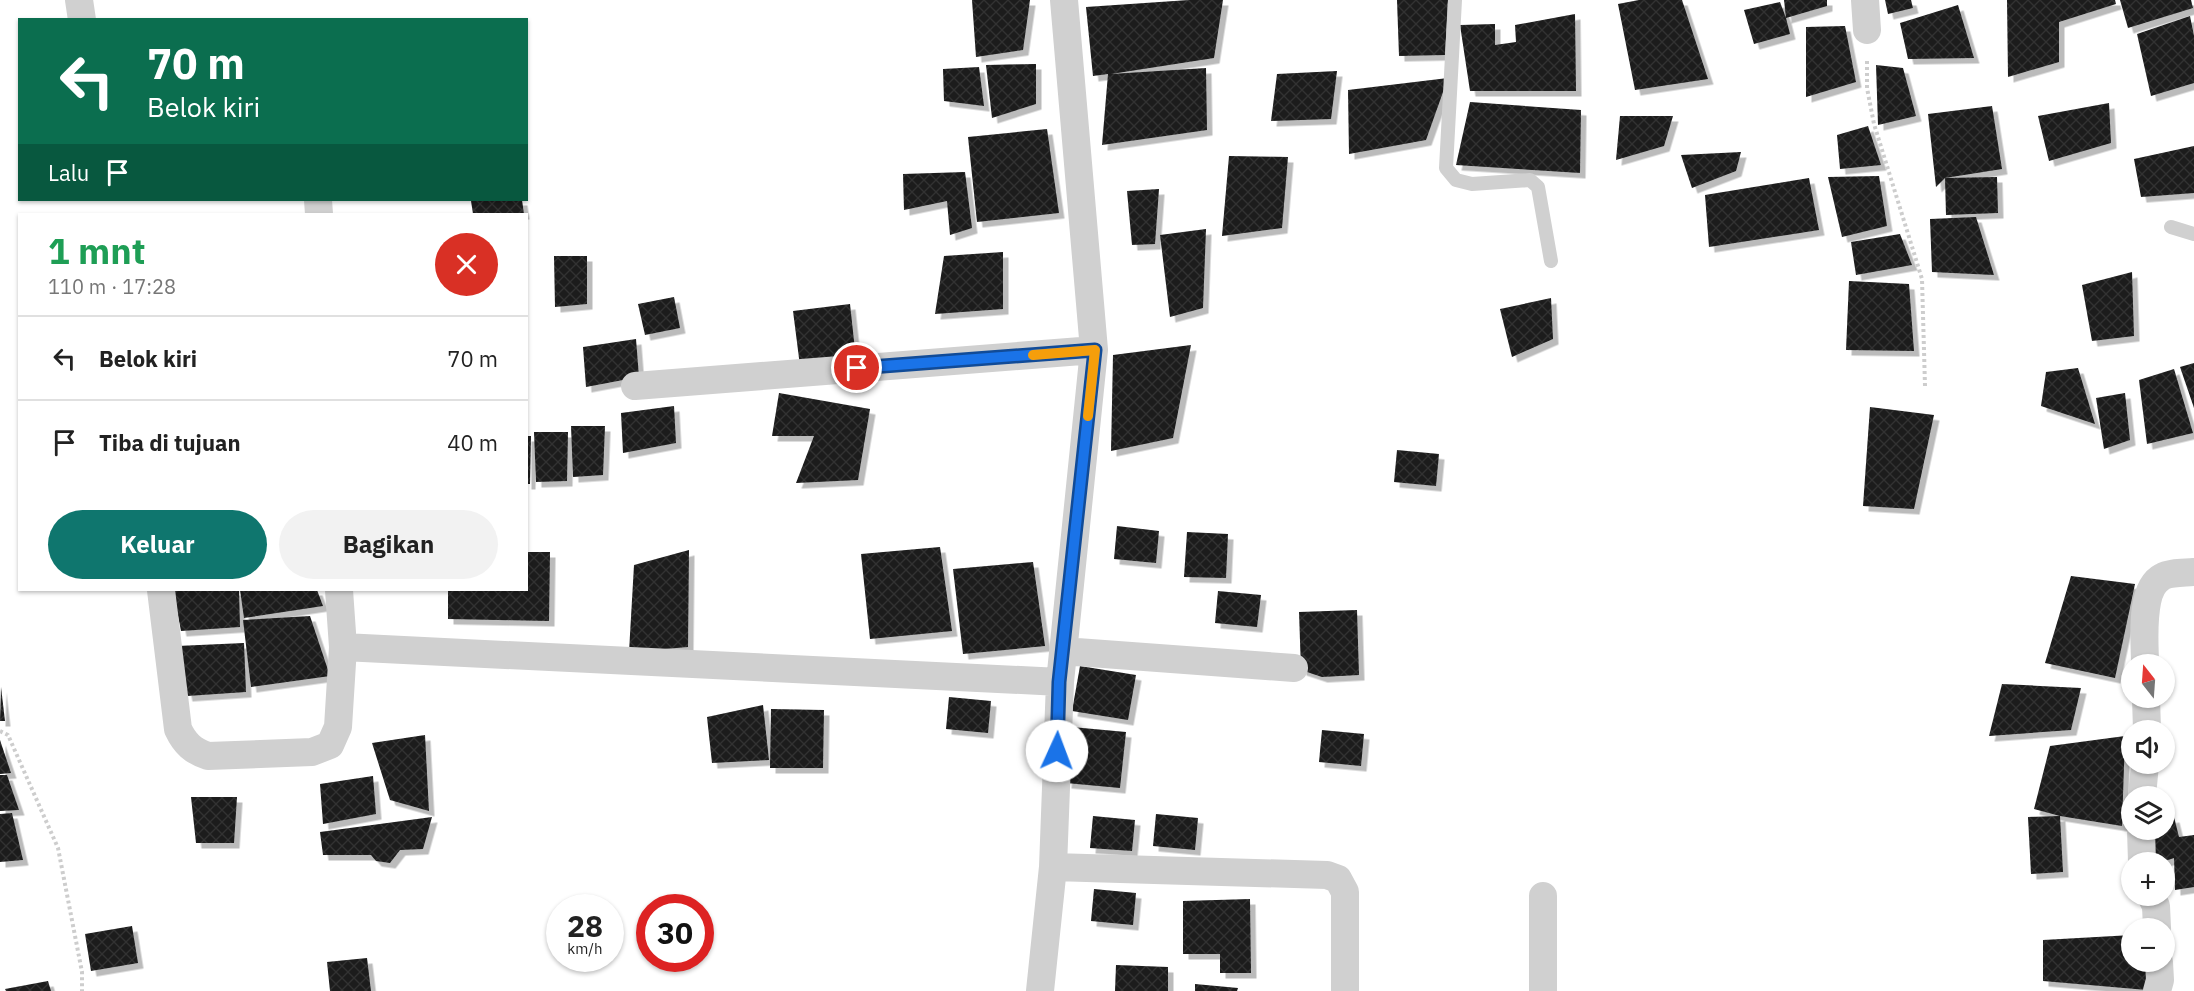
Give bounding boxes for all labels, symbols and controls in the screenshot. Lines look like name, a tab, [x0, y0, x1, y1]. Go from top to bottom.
text: 70 m	[147, 36, 245, 91]
icon: left	[48, 42, 126, 120]
text: Belok kiri	[147, 89, 260, 124]
icon: arrive	[101, 156, 134, 189]
text: Lalu	[48, 158, 89, 187]
text: 1 mnt	[48, 227, 146, 274]
button: close	[435, 233, 498, 296]
text: 110 m · 17:28	[48, 273, 176, 300]
icon: left	[48, 342, 81, 375]
pin	[831, 342, 882, 393]
text: Belok kiri	[99, 344, 197, 373]
text: 70 m	[447, 344, 498, 373]
icon: arrive	[840, 351, 873, 384]
icon: arrive	[48, 426, 81, 459]
text: Tiba di tujuan	[99, 428, 241, 457]
text: 40 m	[447, 428, 498, 457]
button: Keluar	[48, 510, 267, 579]
button: Bagikan	[279, 510, 498, 579]
north arrow	[2121, 654, 2175, 708]
map controls	[2121, 654, 2175, 972]
position arrow	[1025, 719, 1089, 783]
button: sound	[2121, 720, 2175, 774]
button: layers	[2121, 786, 2175, 840]
button: +	[2121, 852, 2175, 906]
speed limit sign: 30	[636, 894, 714, 972]
text: 28	[567, 906, 603, 945]
button: −	[2121, 918, 2175, 972]
text: km/h	[567, 939, 603, 958]

